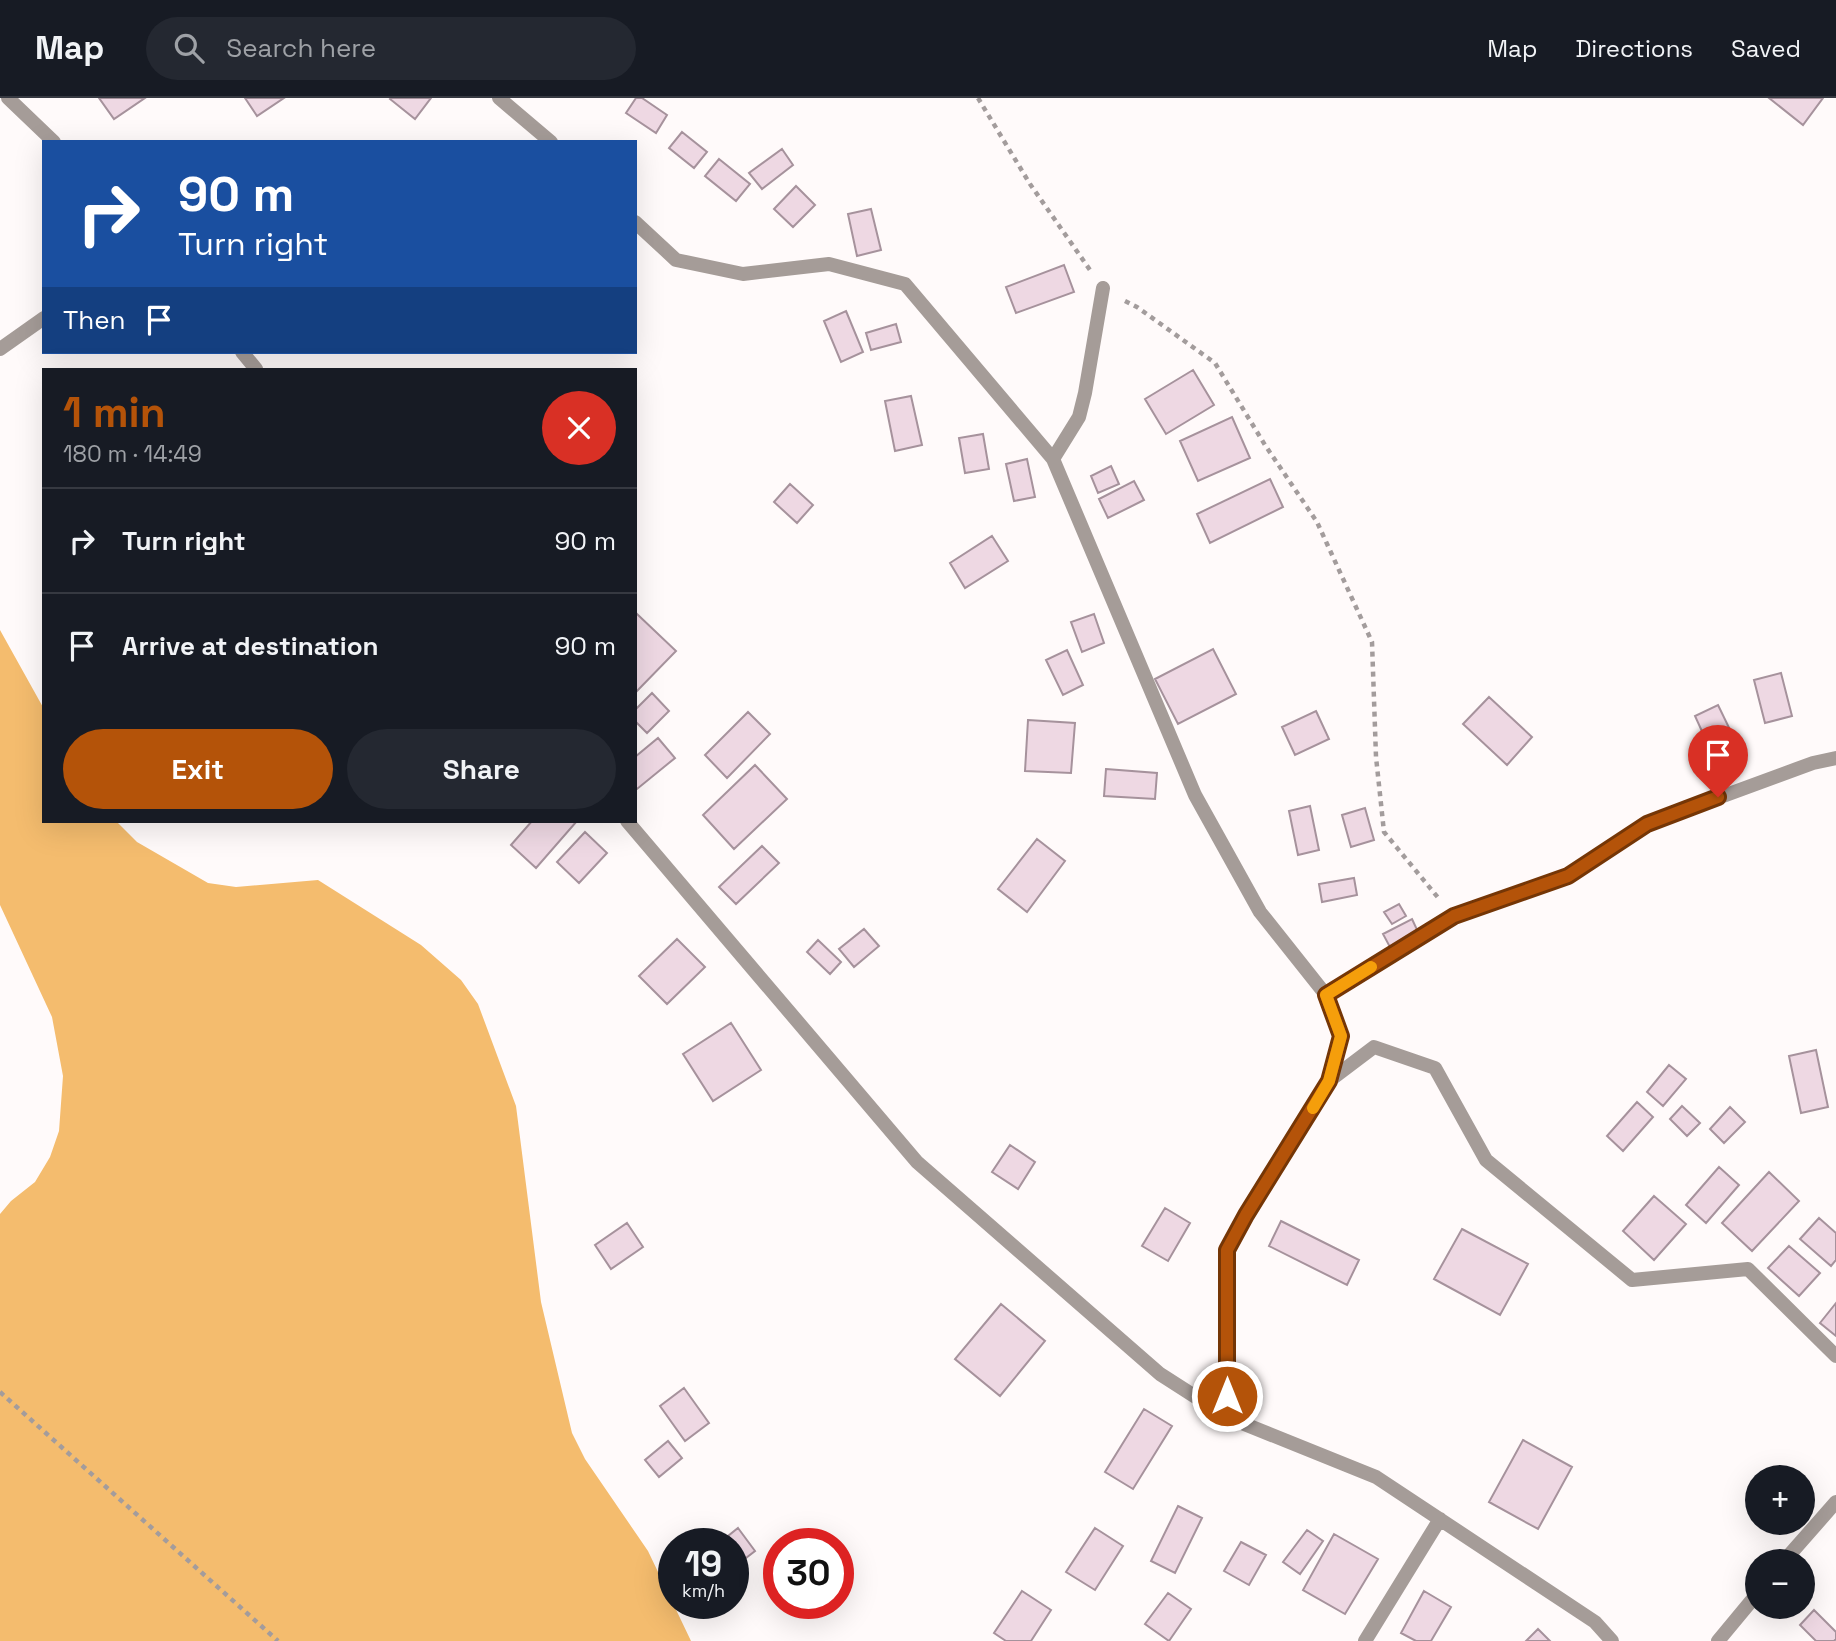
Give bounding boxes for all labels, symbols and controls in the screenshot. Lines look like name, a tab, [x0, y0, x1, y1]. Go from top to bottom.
search box	[146, 17, 636, 80]
text: Map	[35, 27, 104, 69]
icon: search	[170, 29, 208, 67]
text: Search here	[226, 31, 376, 65]
text: Map	[1487, 33, 1537, 64]
text: Directions	[1575, 33, 1693, 64]
text: Saved	[1731, 33, 1801, 64]
text: 90 m	[178, 163, 294, 225]
icon: right	[63, 168, 154, 259]
text: Turn right	[178, 224, 328, 264]
icon: arrive	[140, 301, 178, 339]
text: Then	[63, 303, 126, 337]
text: 1 min	[63, 386, 166, 439]
button: close	[542, 391, 616, 465]
text: 180 m · 14:49	[63, 439, 202, 469]
icon: right	[63, 522, 101, 560]
text: Turn right	[122, 524, 246, 558]
text: 90 m	[554, 524, 616, 558]
icon: arrive	[63, 627, 101, 665]
text: Arrive at destination	[122, 629, 379, 663]
text: 90 m	[554, 629, 616, 663]
pin	[1688, 725, 1748, 797]
button: Exit	[63, 729, 333, 809]
button: Share	[347, 729, 616, 809]
icon: arrive	[1699, 736, 1737, 774]
position arrow	[1190, 1359, 1264, 1433]
map controls	[1745, 1465, 1815, 1619]
button: +	[1745, 1465, 1815, 1535]
speed limit sign: 30	[763, 1528, 854, 1619]
text: 19	[685, 1542, 722, 1586]
button: −	[1745, 1549, 1815, 1619]
text: km/h	[682, 1579, 725, 1602]

